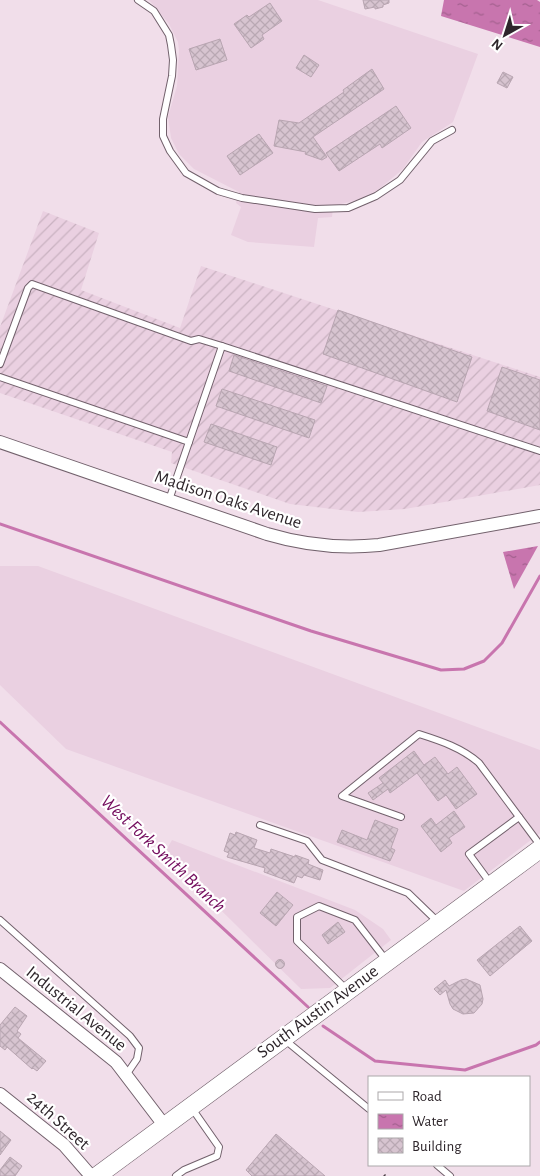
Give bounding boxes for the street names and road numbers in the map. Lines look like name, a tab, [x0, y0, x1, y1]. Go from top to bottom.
street label: Madison Oaks Avenue	[152, 468, 304, 532]
street label: South Austin Avenue	[254, 962, 382, 1062]
street label: Industrial Avenue	[22, 963, 130, 1055]
street label: 24th Street	[23, 1088, 93, 1154]

